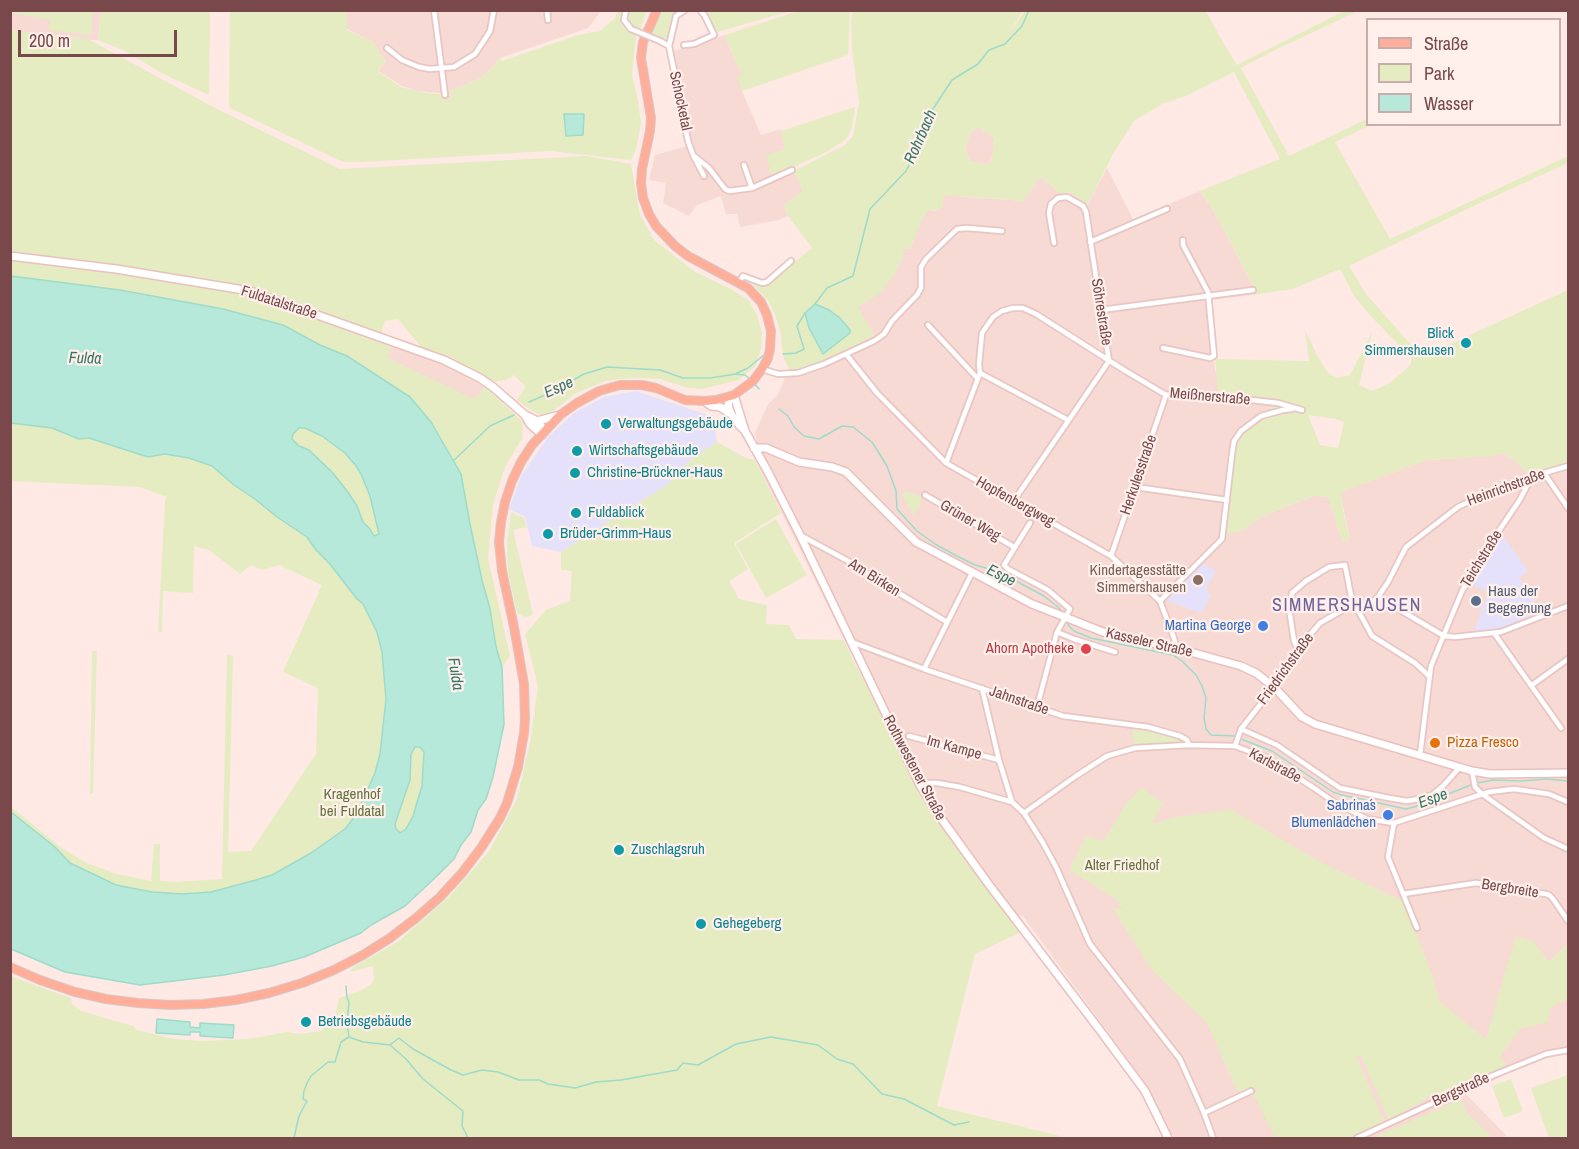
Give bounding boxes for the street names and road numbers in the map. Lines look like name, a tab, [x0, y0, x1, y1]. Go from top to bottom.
street label: Schocketal	[665, 70, 695, 132]
street label: Söhrestraße	[1087, 277, 1115, 347]
street label: Fuldatalstraße	[239, 282, 319, 324]
street label: Meißnerstraße	[1169, 385, 1251, 409]
street label: Herkulesstraße	[1117, 433, 1161, 517]
street label: Heinrichstraße	[1465, 466, 1547, 510]
street label: Hopfenbergweg	[973, 473, 1057, 531]
street label: Grüner Weg	[937, 497, 1003, 545]
street label: Teichstraße	[1457, 527, 1507, 591]
street label: Am Birken	[845, 555, 903, 601]
street label: Kasseler Straße	[1104, 624, 1194, 662]
street label: Friedrichstraße	[1254, 630, 1318, 708]
street label: Jahnstraße	[987, 682, 1051, 720]
street label: Rothwestener Straße	[879, 712, 949, 824]
street label: Im Kampe	[925, 732, 983, 764]
street label: Karlstraße	[1246, 745, 1304, 787]
street label: Bergbreite	[1480, 876, 1540, 902]
street label: Bergstraße	[1430, 1069, 1492, 1111]

